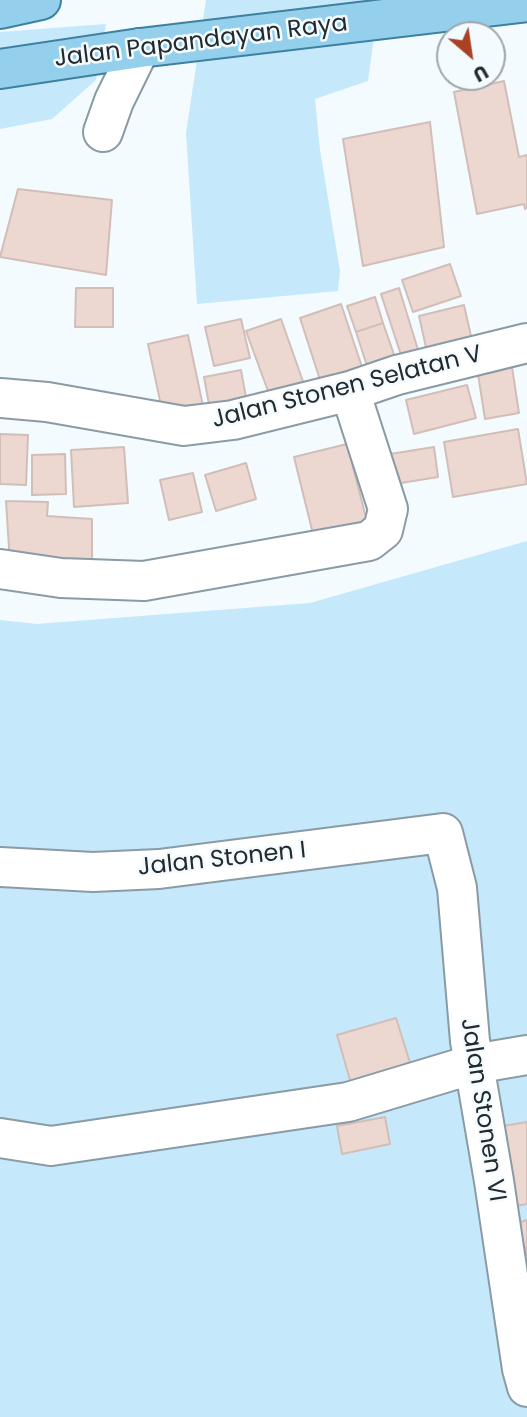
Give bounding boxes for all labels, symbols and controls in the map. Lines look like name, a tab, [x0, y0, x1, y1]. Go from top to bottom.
street label: Jalan Papandayan Raya	[53, 10, 349, 74]
north arrow	[436, 21, 506, 91]
text: U	[468, 58, 493, 88]
street label: Jalan Stonen Selatan V	[209, 341, 485, 435]
street label: Jalan Stonen I	[136, 837, 308, 883]
street label: Jalan Stonen VI	[453, 1016, 511, 1204]

